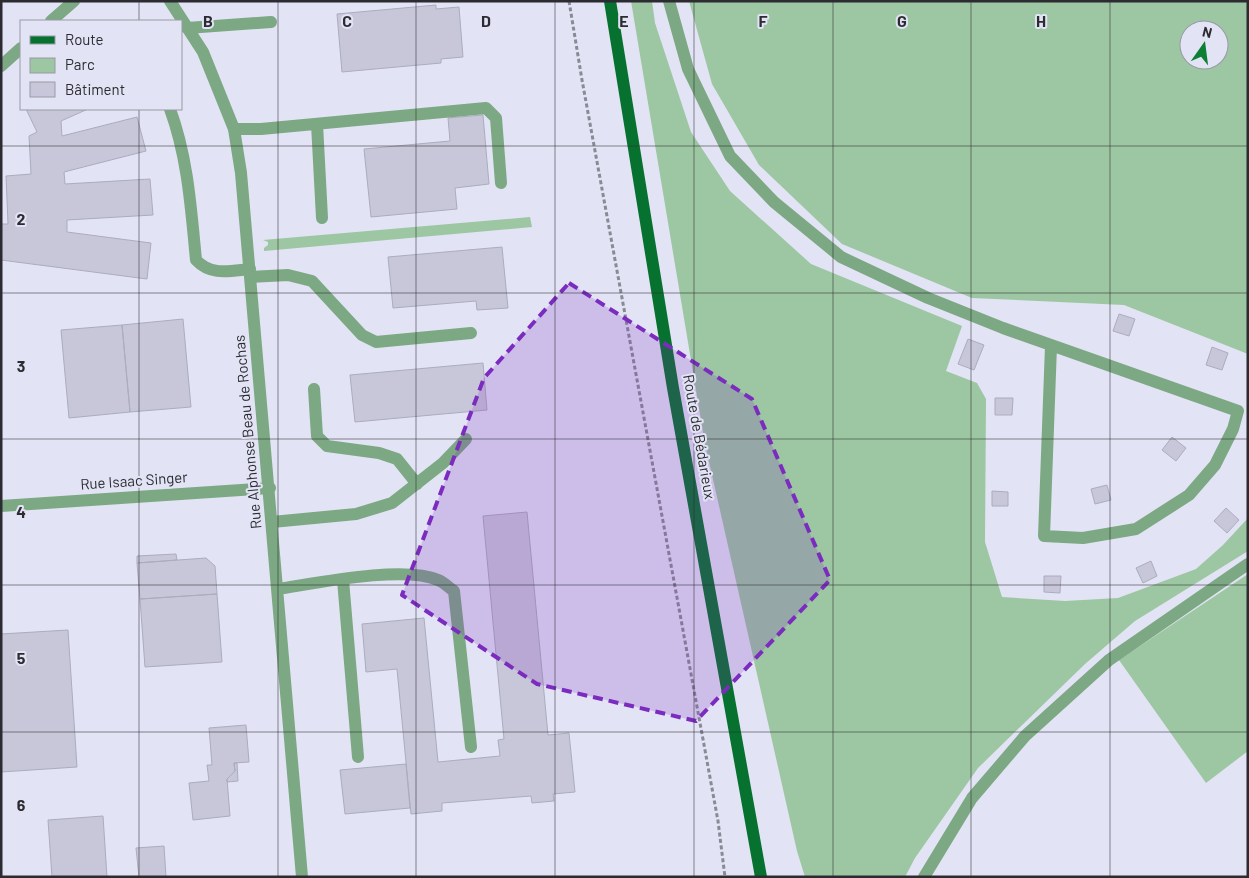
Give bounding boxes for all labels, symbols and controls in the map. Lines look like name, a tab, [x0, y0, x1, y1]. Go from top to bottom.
text: B	[203, 11, 213, 30]
text: C	[342, 11, 352, 30]
text: D	[481, 11, 491, 30]
text: E	[619, 11, 629, 30]
text: F	[759, 11, 768, 30]
text: G	[897, 11, 907, 30]
text: H	[1036, 11, 1046, 30]
legend	[20, 20, 182, 110]
north arrow	[1179, 20, 1229, 70]
text: N	[1201, 23, 1214, 41]
text: Route	[65, 30, 104, 48]
text: Parc	[65, 55, 95, 73]
text: Bâtiment	[65, 80, 125, 98]
text: 2	[17, 209, 26, 228]
street label: Rue Alphonse Beau de Rochas	[230, 334, 264, 530]
text: 3	[17, 356, 25, 375]
street label: Route de Bédarieux	[680, 373, 720, 501]
street label: Rue Isaac Singer	[80, 467, 189, 493]
text: 4	[16, 502, 26, 521]
text: 5	[17, 648, 26, 667]
text: 6	[17, 795, 26, 814]

